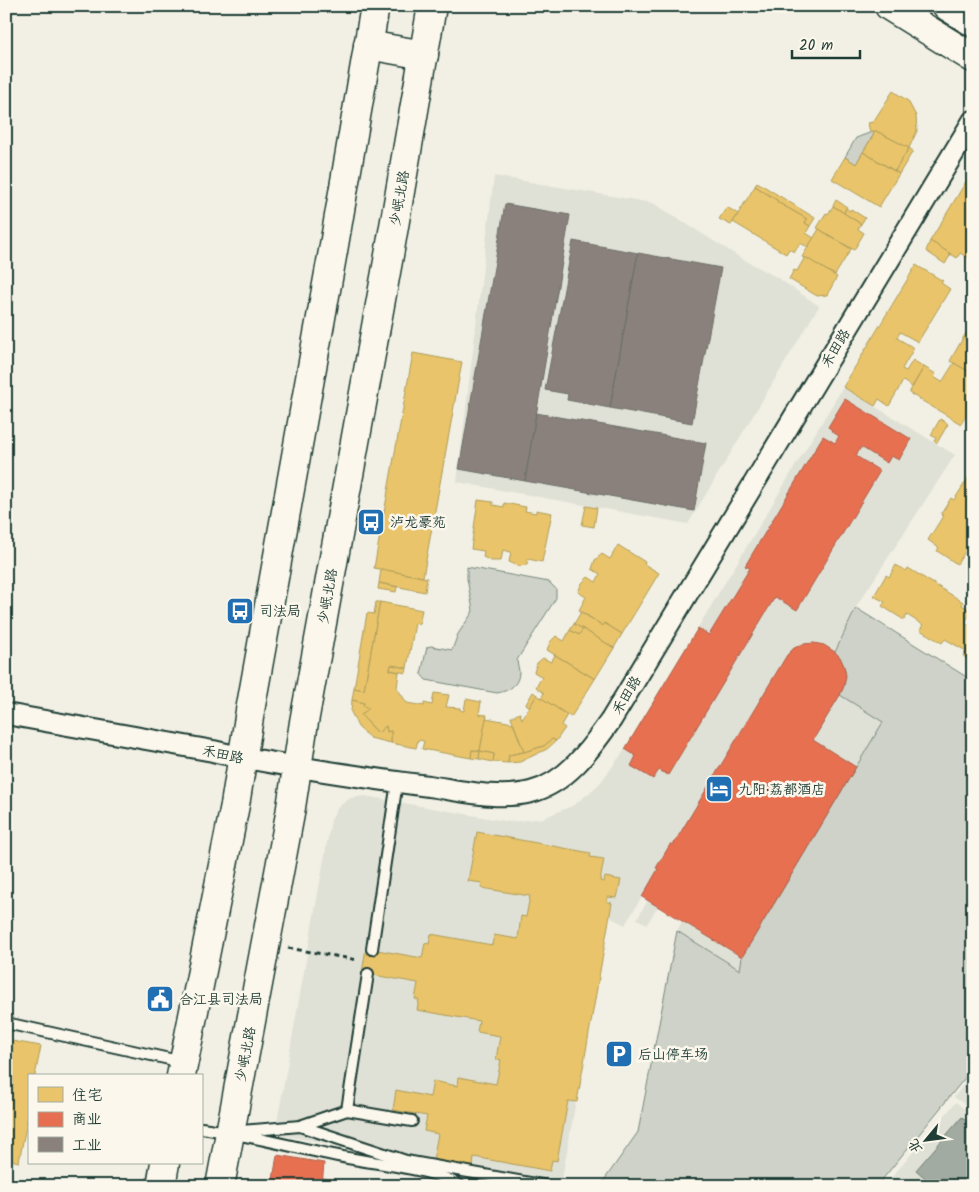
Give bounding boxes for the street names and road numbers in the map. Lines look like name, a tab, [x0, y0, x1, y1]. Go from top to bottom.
street label: 少岷北路	[384, 169, 416, 228]
street label: 禾田路	[816, 325, 856, 372]
street label: 少岷北路	[312, 567, 344, 626]
street label: 禾田路	[607, 672, 647, 719]
street label: 禾田路	[200, 740, 246, 770]
street label: 少岷北路	[230, 1025, 262, 1084]

